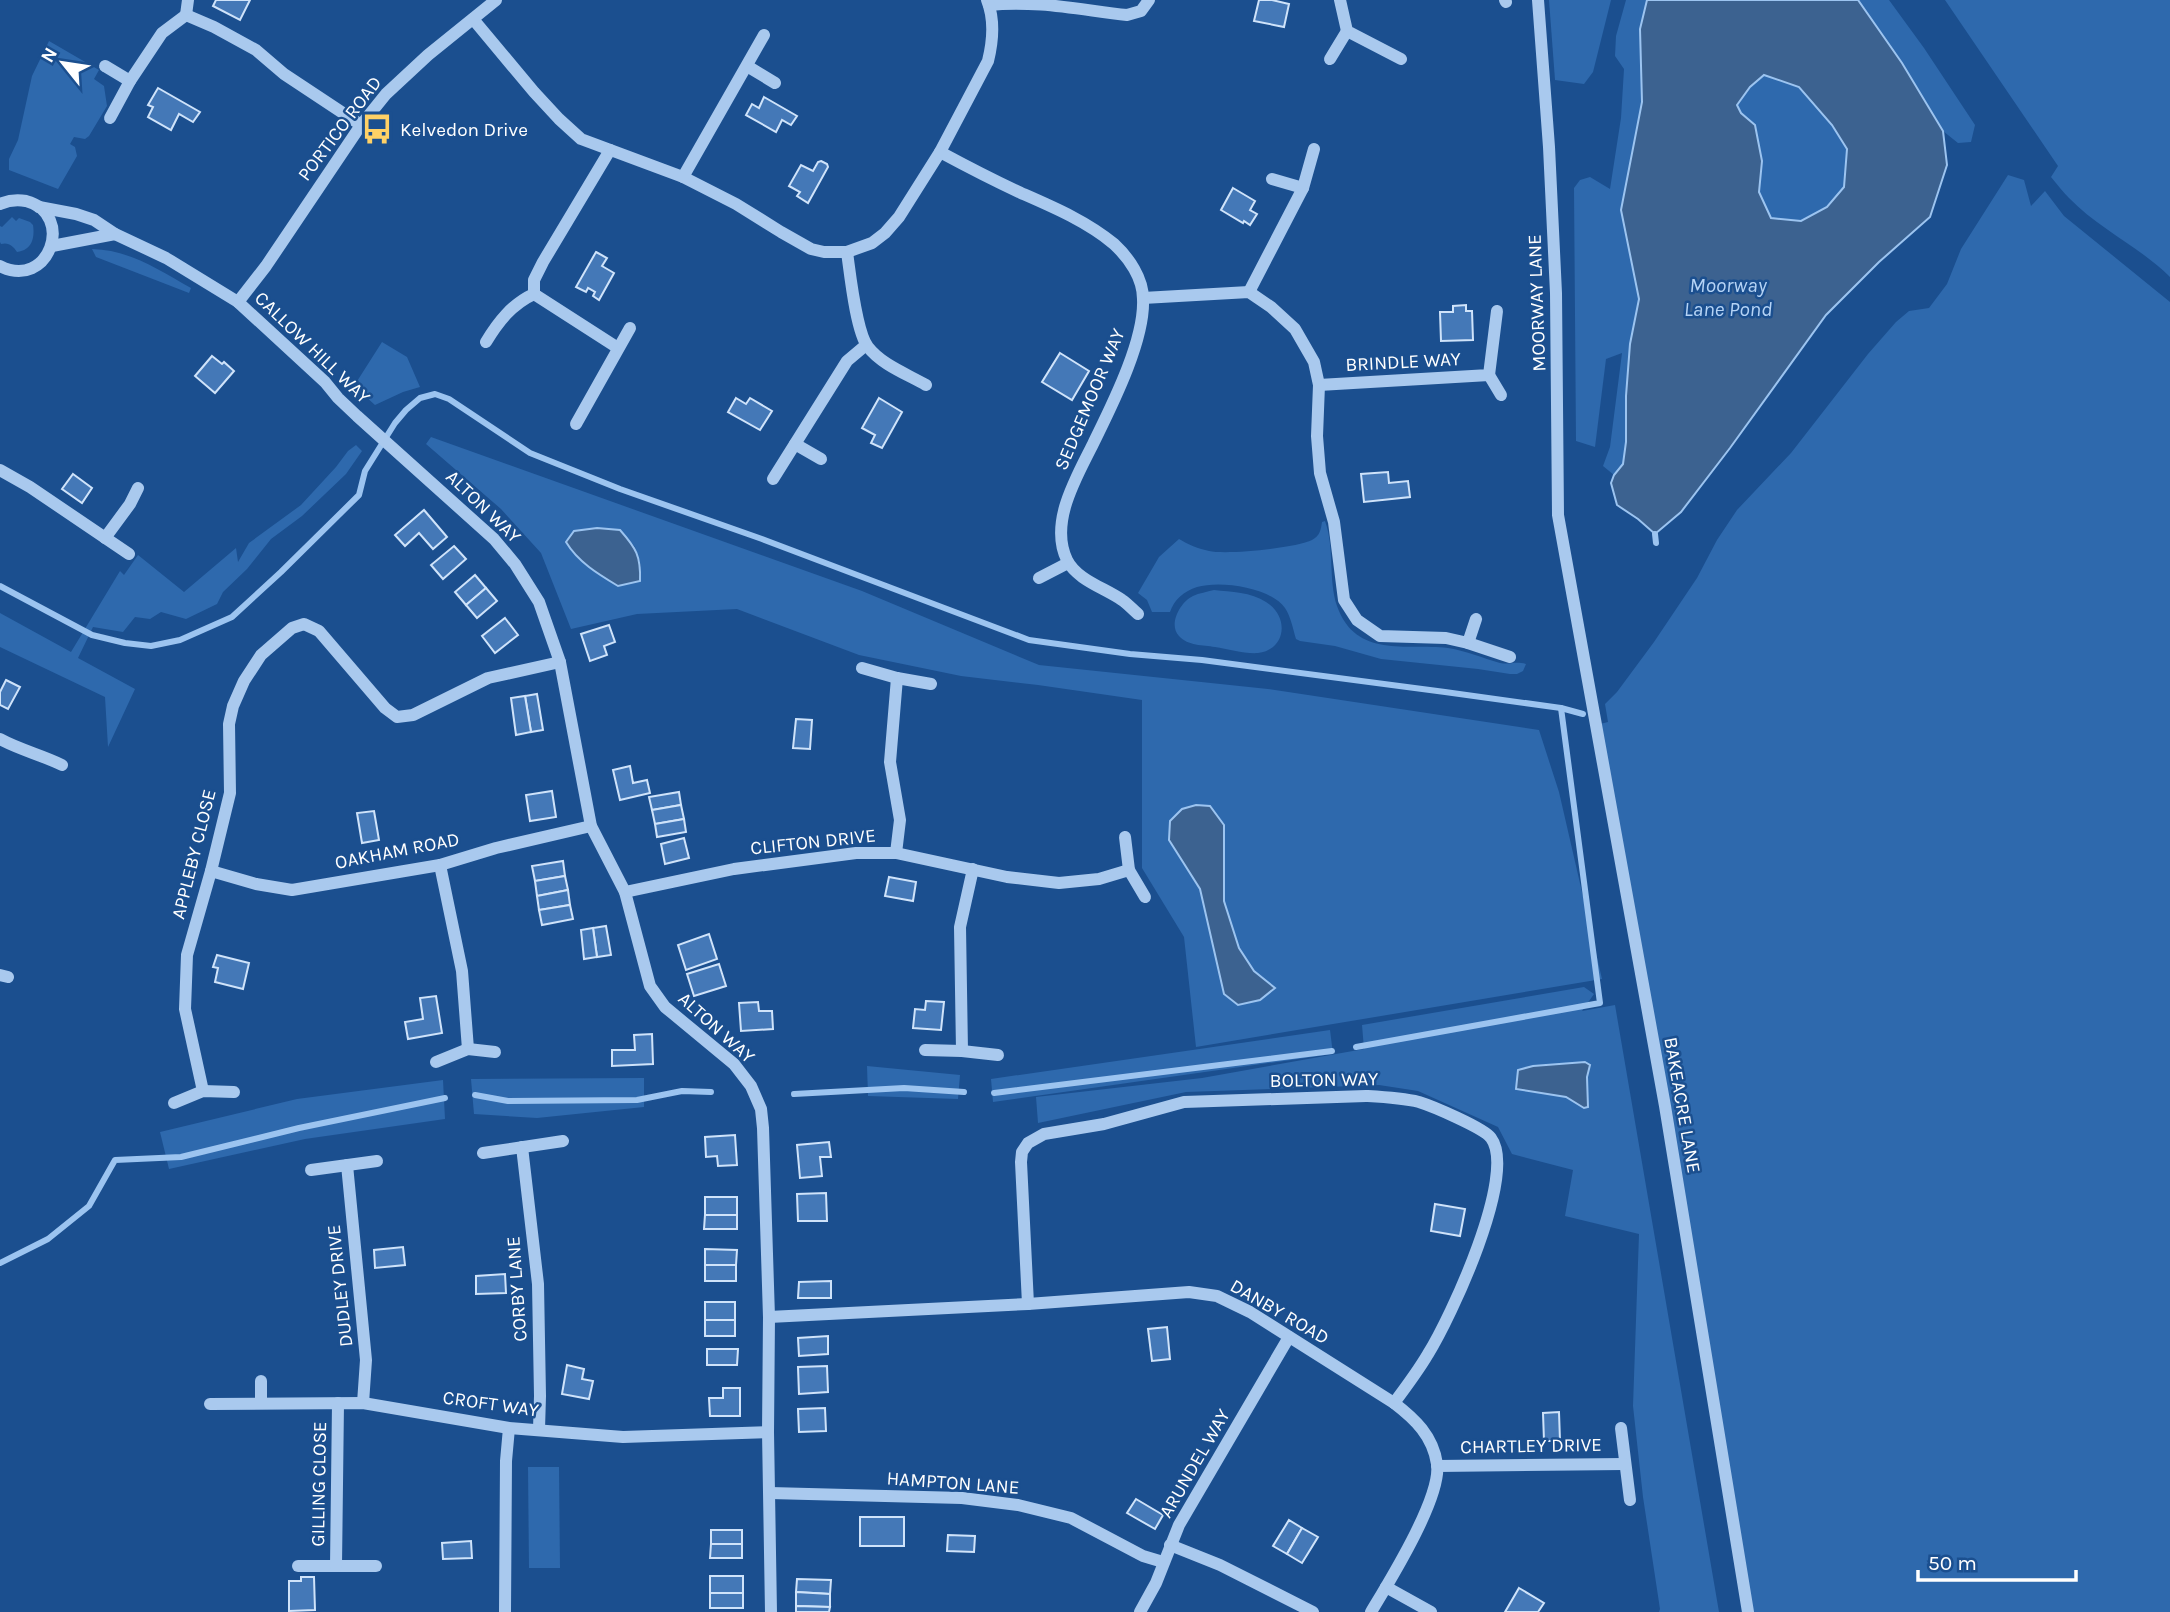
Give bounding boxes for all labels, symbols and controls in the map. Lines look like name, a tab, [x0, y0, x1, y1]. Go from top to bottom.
north arrow	[28, 28, 98, 98]
text: N	[36, 44, 62, 66]
street label: PORTICO ROAD	[293, 72, 386, 185]
bus stop icon: Kelvedon Drive	[360, 112, 394, 146]
place label: Kelvedon Drive	[400, 119, 528, 141]
street label: MOORWAY LANE	[1524, 234, 1550, 372]
water label: Moorway Lane Pond	[1684, 273, 1772, 321]
street label: CALLOW HILL WAY	[250, 287, 375, 409]
street label: SEDGEMOOR WAY	[1050, 325, 1130, 473]
street label: BRINDLE WAY	[1345, 348, 1462, 376]
street label: ALTON WAY	[441, 466, 526, 548]
street label: APPLEBY CLOSE	[167, 787, 221, 922]
street label: CLIFTON DRIVE	[749, 824, 877, 860]
street label: OAKHAM ROAD	[333, 828, 461, 874]
street label: ALTON WAY	[674, 988, 760, 1068]
street label: BAKEACRE LANE	[1659, 1035, 1705, 1175]
street label: BOLTON WAY	[1270, 1068, 1379, 1092]
street label: DUDLEY DRIVE	[323, 1224, 357, 1348]
street label: CORBY LANE	[502, 1235, 532, 1342]
street label: DANBY ROAD	[1226, 1275, 1333, 1349]
street label: CROFT WAY	[441, 1386, 541, 1422]
street label: ARUNDEL WAY	[1155, 1405, 1235, 1522]
street label: GILLING CLOSE	[307, 1421, 331, 1547]
street label: CHARTLEY DRIVE	[1460, 1434, 1602, 1458]
street label: HAMPTON LANE	[886, 1467, 1020, 1499]
scale bar	[1918, 1538, 2076, 1582]
text: 50 m	[1928, 1551, 1977, 1575]

